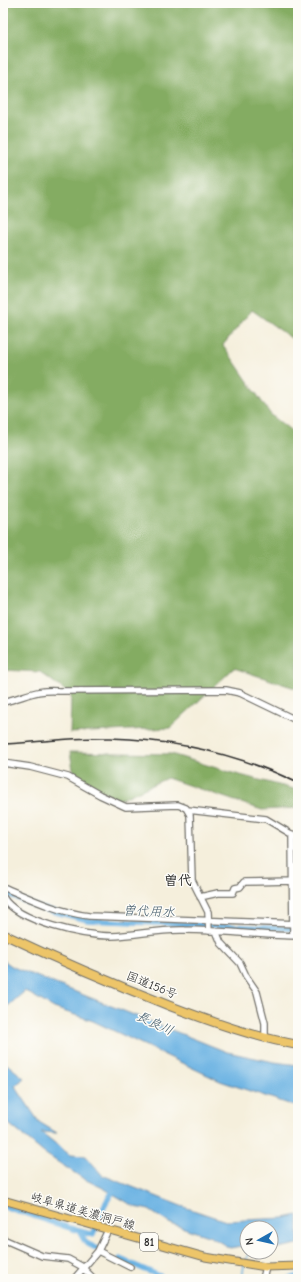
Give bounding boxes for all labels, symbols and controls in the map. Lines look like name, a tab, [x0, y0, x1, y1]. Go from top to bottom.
district label: 曽代	[164, 872, 192, 889]
water label: 曽代用水	[123, 903, 175, 919]
street label: 国道156号	[124, 968, 180, 1002]
water label: 長良川	[134, 1008, 176, 1038]
street label: 岐阜県道美濃洞戸線	[29, 1189, 137, 1233]
north arrow	[239, 1220, 279, 1260]
road number: 81	[140, 1233, 158, 1251]
text: N	[243, 1237, 257, 1246]

